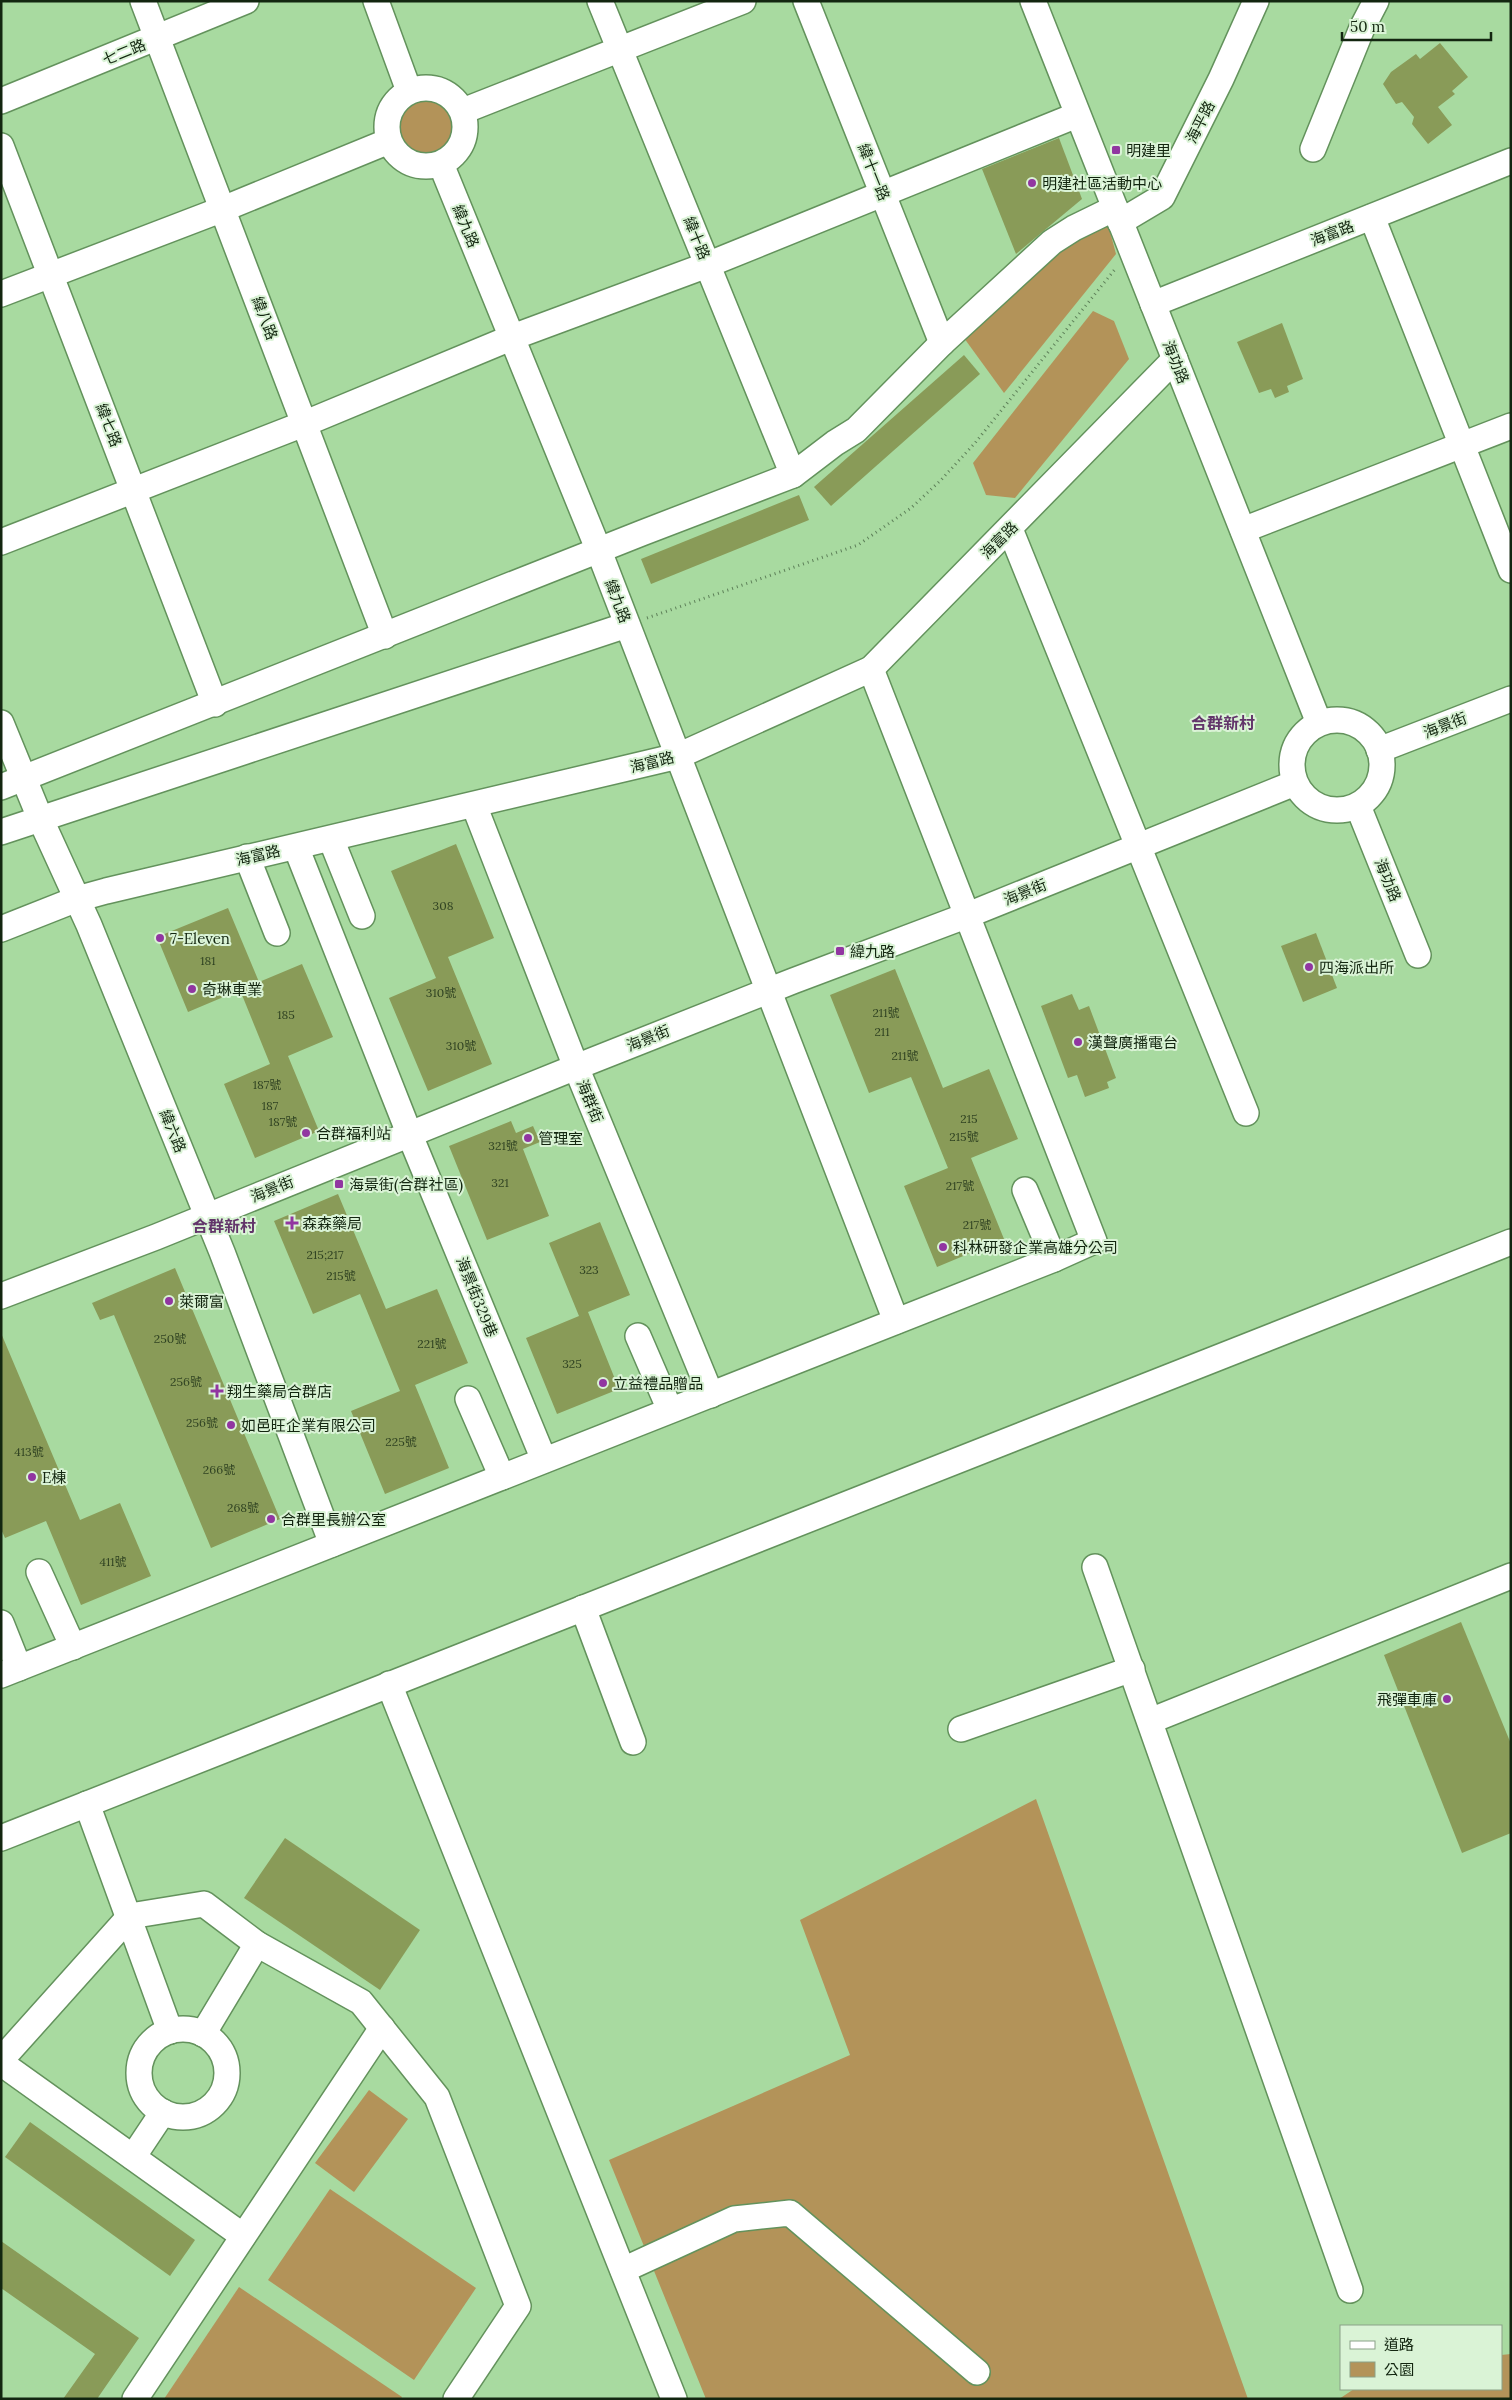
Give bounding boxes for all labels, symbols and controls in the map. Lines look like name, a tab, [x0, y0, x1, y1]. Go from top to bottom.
scale bar	[1342, 10, 1491, 42]
text: 50 m	[1350, 17, 1385, 36]
street label: 七二路	[100, 35, 148, 69]
street label: 海平路	[1181, 98, 1219, 146]
street label: 緯十一路	[854, 141, 894, 203]
place label: 明建里	[1126, 141, 1171, 160]
marker: 明建里	[1110, 144, 1122, 156]
place label: 明建社區活動中心	[1042, 174, 1162, 193]
marker: 明建社區活動中心	[1026, 177, 1038, 189]
street label: 緯九路	[448, 202, 484, 250]
street label: 緯十路	[680, 214, 714, 262]
street label: 海富路	[1308, 216, 1356, 250]
street label: 緯八路	[248, 294, 282, 342]
street label: 海功路	[1159, 338, 1193, 386]
street label: 緯七路	[92, 401, 126, 449]
street label: 海富路	[976, 517, 1022, 563]
street label: 緯九路	[601, 577, 635, 625]
street label: 海景街	[1421, 708, 1469, 742]
district label: 合群新村	[1191, 713, 1255, 733]
street label: 海富路	[628, 747, 676, 777]
street label: 海富路	[234, 841, 282, 869]
street label: 海功路	[1371, 856, 1405, 904]
street label: 海景街	[1001, 875, 1049, 909]
house number: 308	[433, 898, 454, 913]
place label: 7-Eleven	[170, 929, 230, 948]
marker: 7-Eleven	[154, 932, 166, 944]
place label: 緯九路	[850, 942, 895, 961]
marker: 緯九路	[834, 945, 846, 957]
house number: 181	[200, 953, 216, 968]
place label: 四海派出所	[1319, 958, 1394, 977]
marker: 四海派出所	[1303, 961, 1315, 973]
place label: 奇琳車業	[202, 980, 262, 999]
marker: 奇琳車業	[186, 983, 198, 995]
house number: 310號	[426, 985, 456, 1000]
house number: 211號	[872, 1005, 900, 1020]
house number: 185	[277, 1007, 295, 1022]
street label: 海景街	[624, 1021, 672, 1055]
house number: 211	[874, 1024, 890, 1039]
place label: 漢聲廣播電台	[1088, 1033, 1178, 1052]
marker: 漢聲廣播電台	[1072, 1036, 1084, 1048]
house number: 310號	[446, 1038, 476, 1053]
house number: 211號	[891, 1048, 919, 1063]
house number: 187號	[253, 1077, 281, 1092]
street label: 海群街	[573, 1077, 607, 1125]
house number: 187	[262, 1098, 279, 1113]
street label: 緯六路	[156, 1107, 190, 1155]
house number: 215	[960, 1111, 978, 1126]
house number: 187號	[269, 1114, 297, 1129]
place label: 合群福利站	[316, 1124, 391, 1143]
marker: 合群福利站	[300, 1127, 312, 1139]
place label: 管理室	[538, 1129, 583, 1148]
house number: 215號	[949, 1129, 979, 1144]
marker: 管理室	[522, 1132, 534, 1144]
house number: 321號	[488, 1138, 518, 1153]
street label: 海景街	[248, 1172, 296, 1206]
place label: 海景街(合群社區)	[349, 1175, 464, 1195]
house number: 321	[491, 1175, 509, 1190]
marker: 海景街(合群社區)	[333, 1178, 345, 1190]
house number: 217號	[946, 1178, 974, 1193]
place label: 森森藥局	[302, 1214, 362, 1233]
district label: 合群新村	[192, 1216, 256, 1236]
marker: 森森藥局	[286, 1217, 298, 1229]
house number: 217號	[963, 1217, 991, 1232]
place label: 科林研發企業高雄分公司	[953, 1238, 1118, 1257]
marker: 科林研發企業高雄分公司	[937, 1241, 949, 1253]
house number: 215;217	[307, 1247, 344, 1262]
street label: 海景街329巷	[452, 1254, 502, 1340]
house number: 323	[579, 1262, 599, 1277]
house number: 215號	[326, 1268, 356, 1283]
place label: 萊爾富	[179, 1292, 224, 1311]
marker: 萊爾富	[163, 1295, 175, 1307]
house number: 250號	[154, 1331, 186, 1346]
house number: 221號	[417, 1336, 447, 1351]
house number: 325	[562, 1356, 582, 1371]
house number: 256號	[170, 1374, 202, 1389]
place label: 立益禮品贈品	[613, 1374, 703, 1393]
marker: 立益禮品贈品	[597, 1377, 609, 1389]
place label: 翔生藥局合群店	[227, 1382, 332, 1401]
marker: 翔生藥局合群店	[211, 1385, 223, 1397]
house number: 256號	[186, 1415, 218, 1430]
place label: 如邑旺企業有限公司	[241, 1416, 376, 1435]
marker: 如邑旺企業有限公司	[225, 1419, 237, 1431]
house number: 225號	[385, 1434, 417, 1449]
house number: 413號	[14, 1444, 44, 1459]
house number: 266號	[203, 1462, 235, 1477]
place label: E棟	[42, 1468, 66, 1487]
marker: E棟	[26, 1471, 38, 1483]
house number: 268號	[227, 1500, 259, 1515]
place label: 合群里長辦公室	[281, 1510, 386, 1529]
marker: 合群里長辦公室	[265, 1513, 277, 1525]
house number: 411號	[99, 1554, 127, 1569]
place label: 飛彈車庫	[1377, 1690, 1437, 1709]
marker: 飛彈車庫	[1441, 1693, 1453, 1705]
legend	[1340, 2325, 1502, 2390]
text: 道路	[1384, 2335, 1414, 2354]
text: 公園	[1384, 2360, 1414, 2379]

